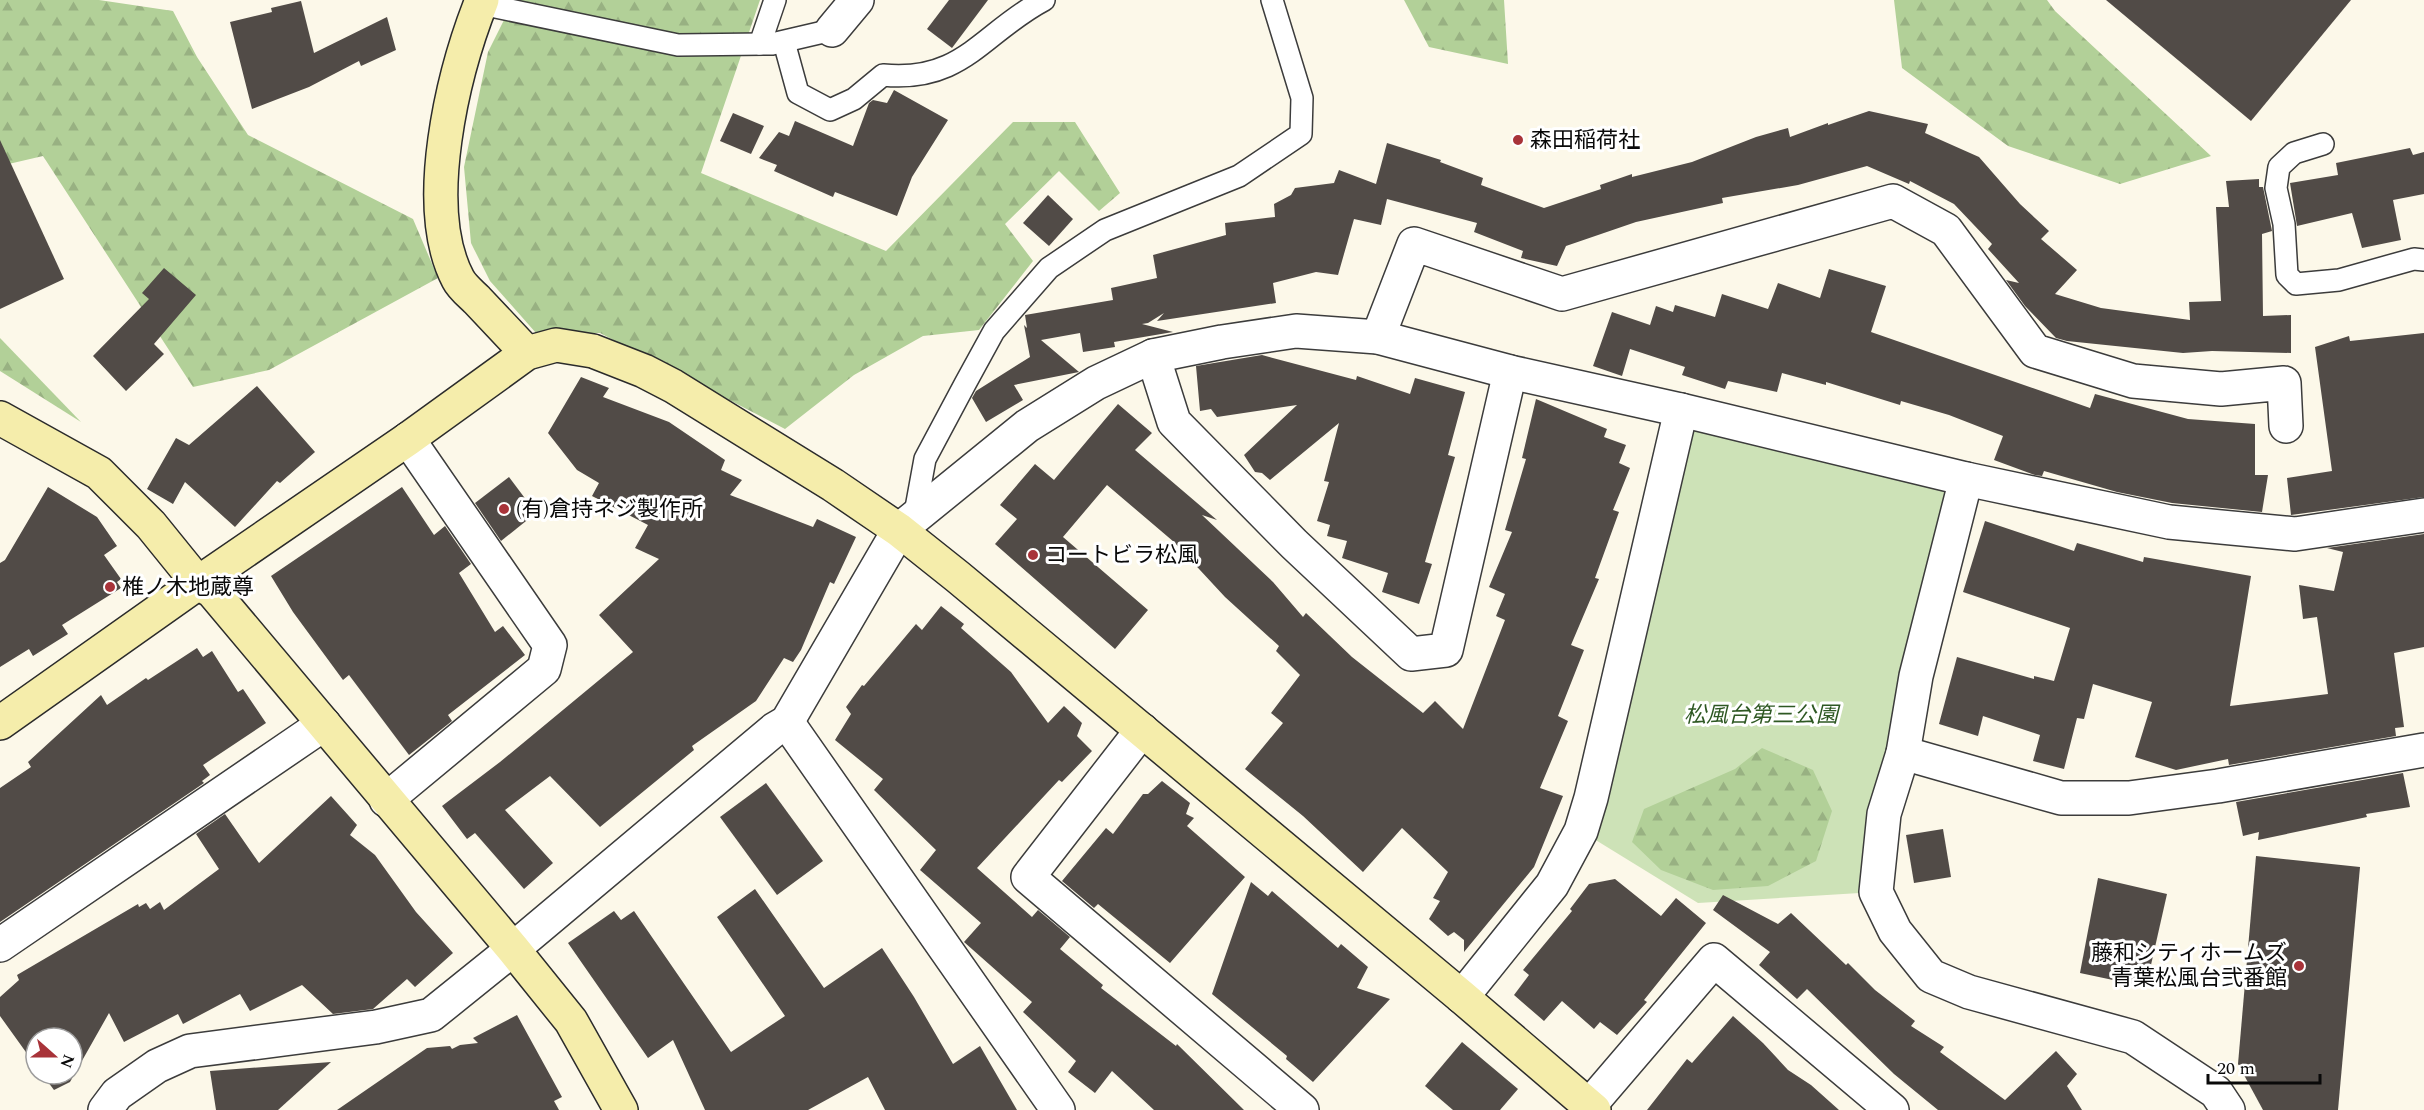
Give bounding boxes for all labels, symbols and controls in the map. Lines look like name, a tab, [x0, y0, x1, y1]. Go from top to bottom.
place label: 森田稲荷社	[1530, 124, 1640, 157]
marker: 森田稲荷社	[1511, 133, 1525, 147]
place label: (有)倉持ネジ製作所	[516, 493, 703, 526]
marker: (有)倉持ネジ製作所	[497, 502, 511, 516]
place label: コートビラ松風	[1045, 539, 1199, 572]
marker: コートビラ松風	[1026, 548, 1040, 562]
place label: 椎ノ木地蔵尊	[122, 571, 254, 604]
marker: 椎ノ木地蔵尊	[103, 580, 117, 594]
park label: 松風台第三公園	[1684, 699, 1841, 732]
place label: 藤和シティホームズ 青葉松風台弐番館	[2091, 937, 2287, 995]
marker: 藤和シティホームズ 青葉松風台弐番館	[2292, 959, 2306, 973]
north arrow	[24, 1026, 84, 1086]
scale bar	[2208, 1047, 2320, 1085]
text: N	[54, 1051, 81, 1071]
text: 20 m	[2217, 1055, 2255, 1082]

